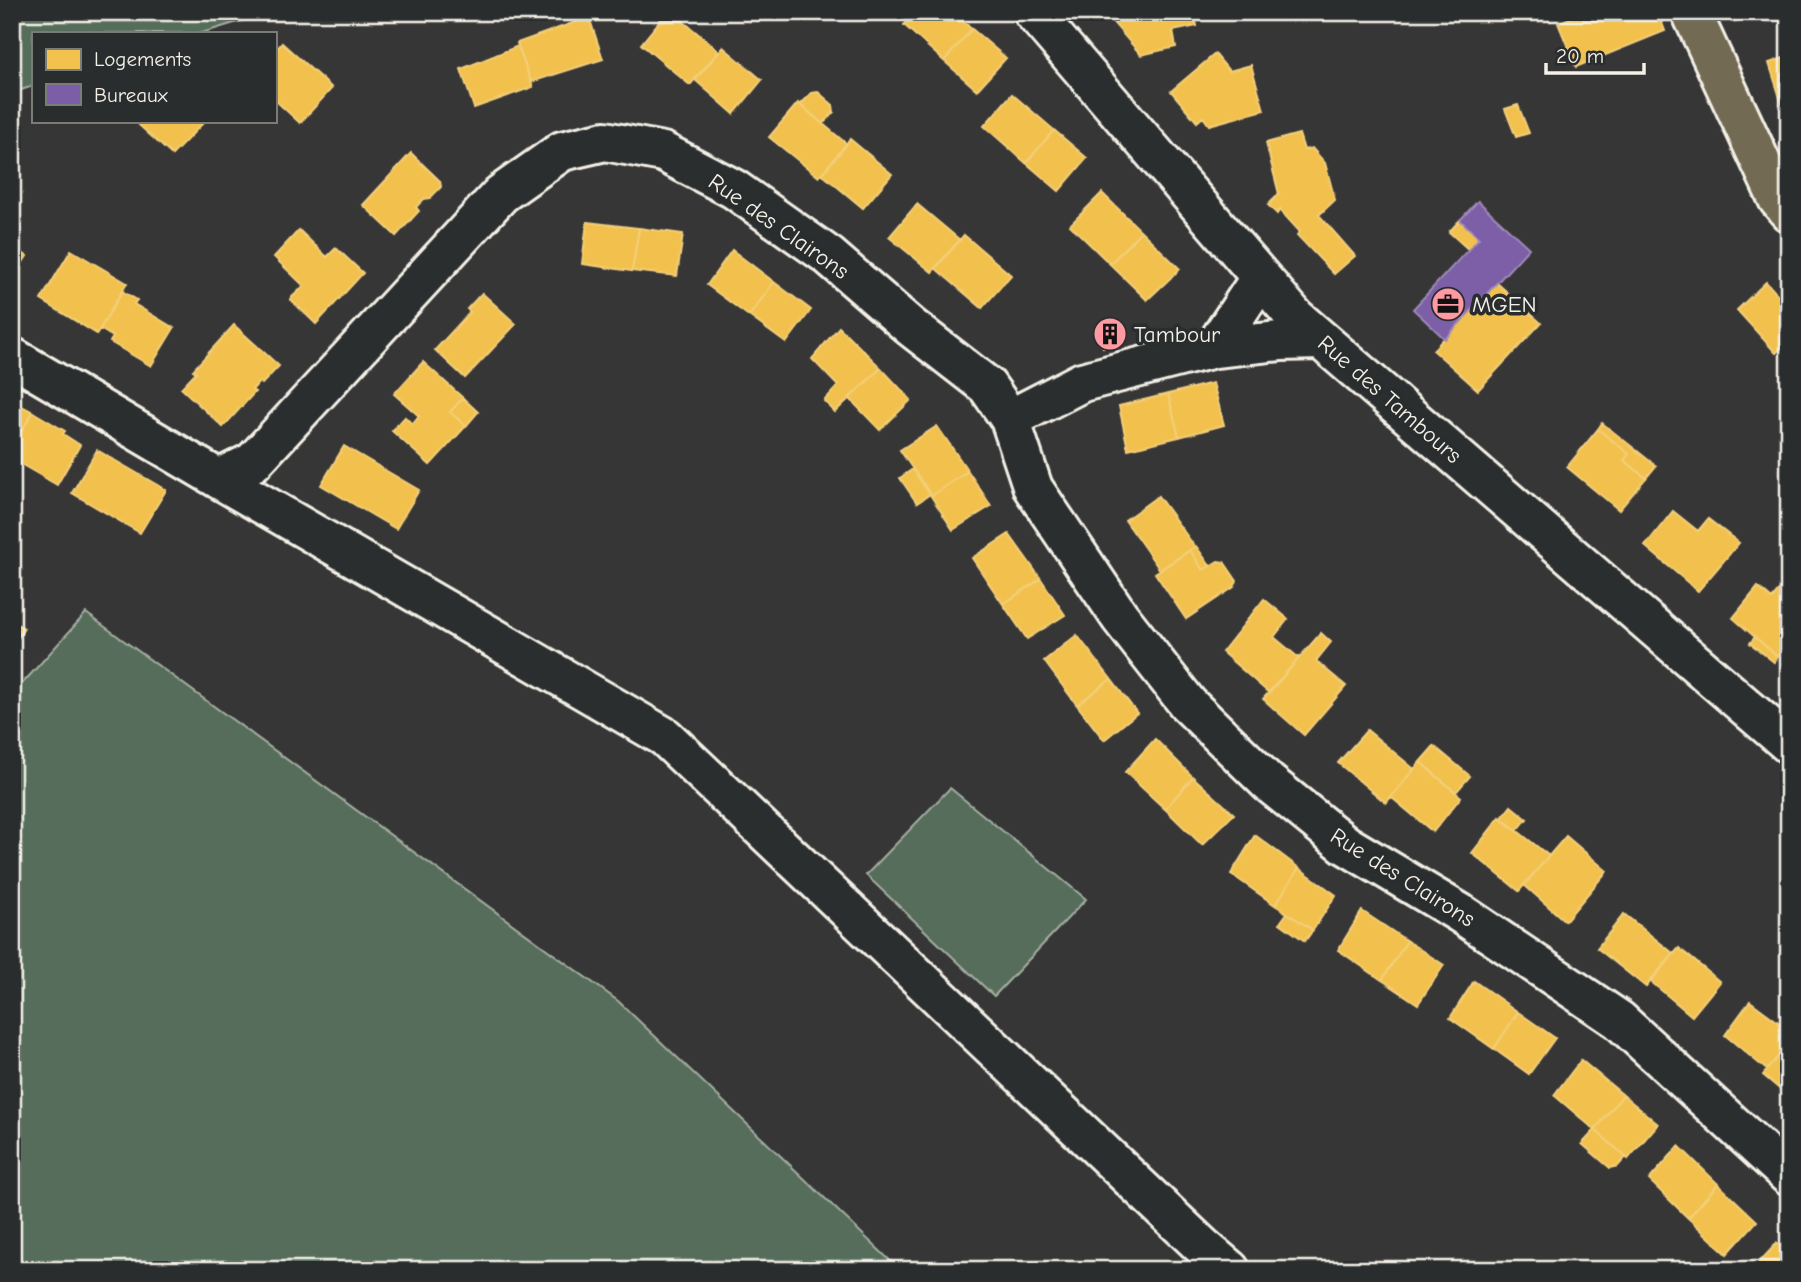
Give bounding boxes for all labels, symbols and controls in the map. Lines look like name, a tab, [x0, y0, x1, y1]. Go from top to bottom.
legend	[32, 32, 276, 122]
scale bar	[1546, 32, 1644, 76]
text: 20 m	[1556, 44, 1604, 68]
text: Logements	[94, 47, 191, 71]
text: Bureaux	[94, 83, 168, 107]
street label: Rue des Clairons	[703, 168, 854, 285]
office icon: MGEN	[1429, 285, 1467, 323]
place label: MGEN	[1472, 291, 1537, 318]
building icon: Tambour	[1091, 315, 1129, 353]
place label: Tambour	[1134, 321, 1221, 348]
street label: Rue des Tambours	[1312, 330, 1467, 469]
street label: Rue des Clairons	[1326, 822, 1480, 933]

